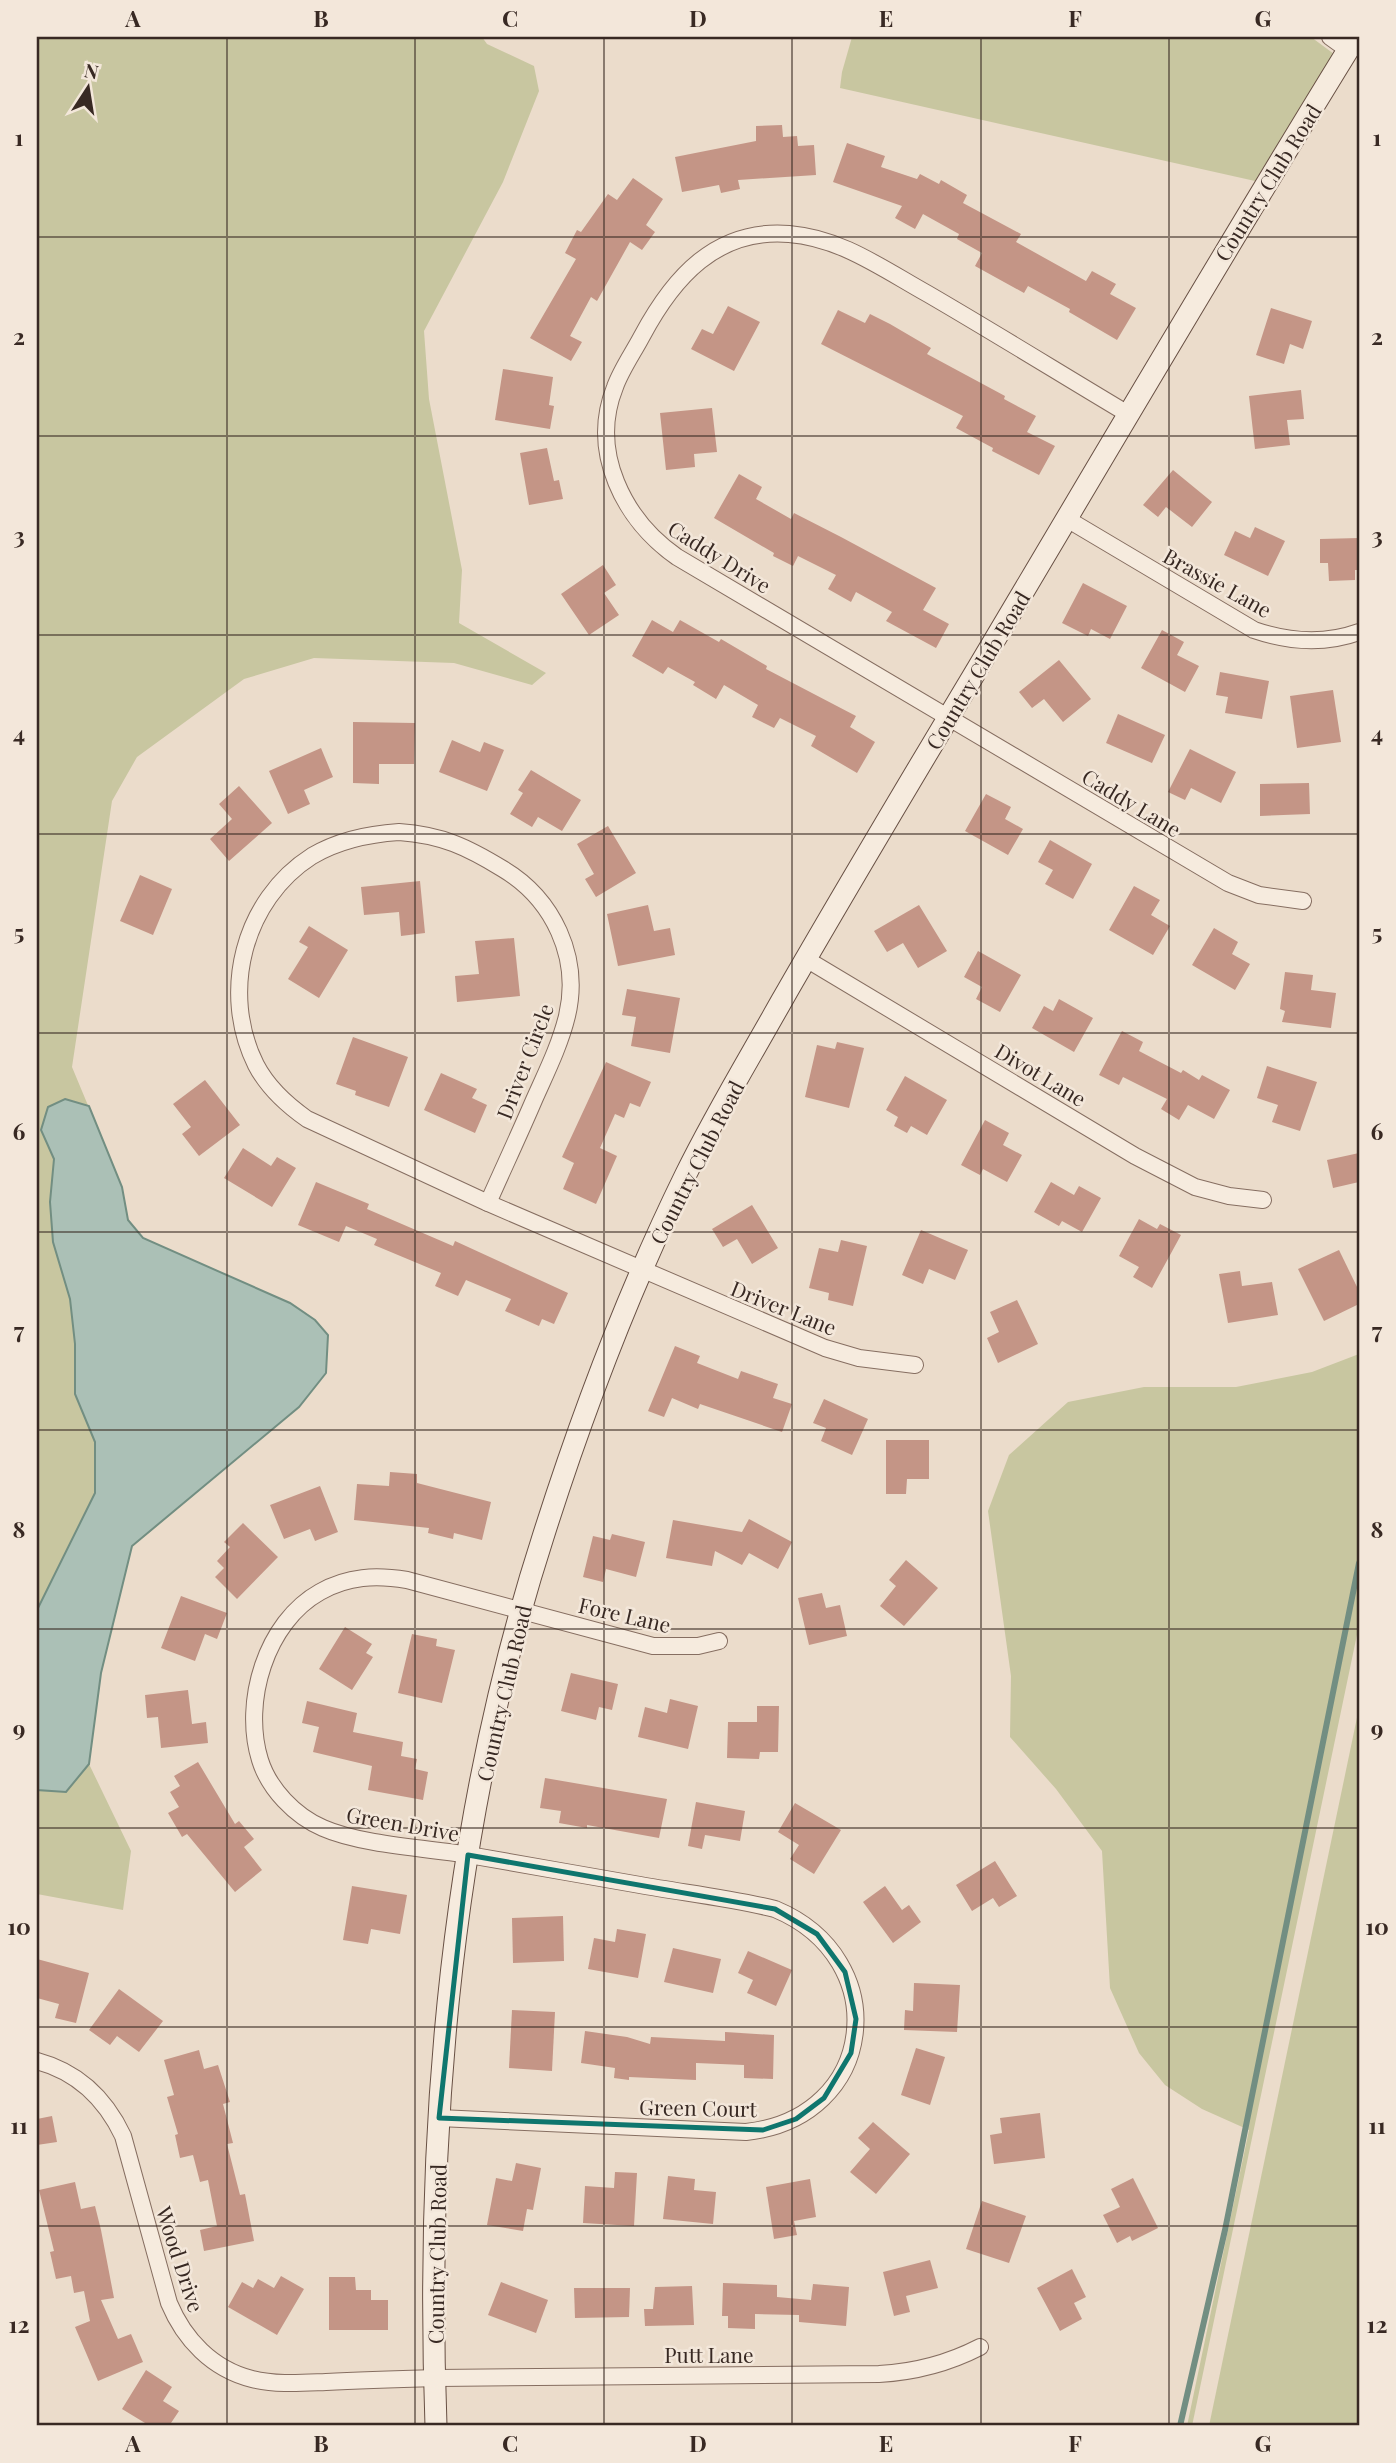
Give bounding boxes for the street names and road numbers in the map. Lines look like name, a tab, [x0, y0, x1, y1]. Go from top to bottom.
street label: Country Club Road	[1207, 98, 1327, 266]
street label: Caddy Drive	[663, 513, 777, 599]
street label: Brassie Lane	[1159, 541, 1277, 623]
street label: Country Club Road	[919, 586, 1035, 754]
street label: Caddy Lane	[1077, 762, 1187, 842]
street label: Driver Circle	[489, 999, 559, 1123]
street label: Divot Lane	[990, 1036, 1092, 1112]
street label: Country Club Road	[643, 1075, 749, 1249]
street label: Driver Lane	[727, 1273, 841, 1341]
street label: Fore Lane	[576, 1590, 674, 1638]
street label: Country Club Road	[469, 1602, 537, 1784]
street label: Green Drive	[344, 1799, 462, 1847]
street label: Green Court	[639, 2092, 758, 2122]
street label: Country Club Road	[420, 2164, 452, 2344]
street label: Wood Drive	[150, 2202, 211, 2315]
street label: Putt Lane	[664, 2340, 754, 2368]

